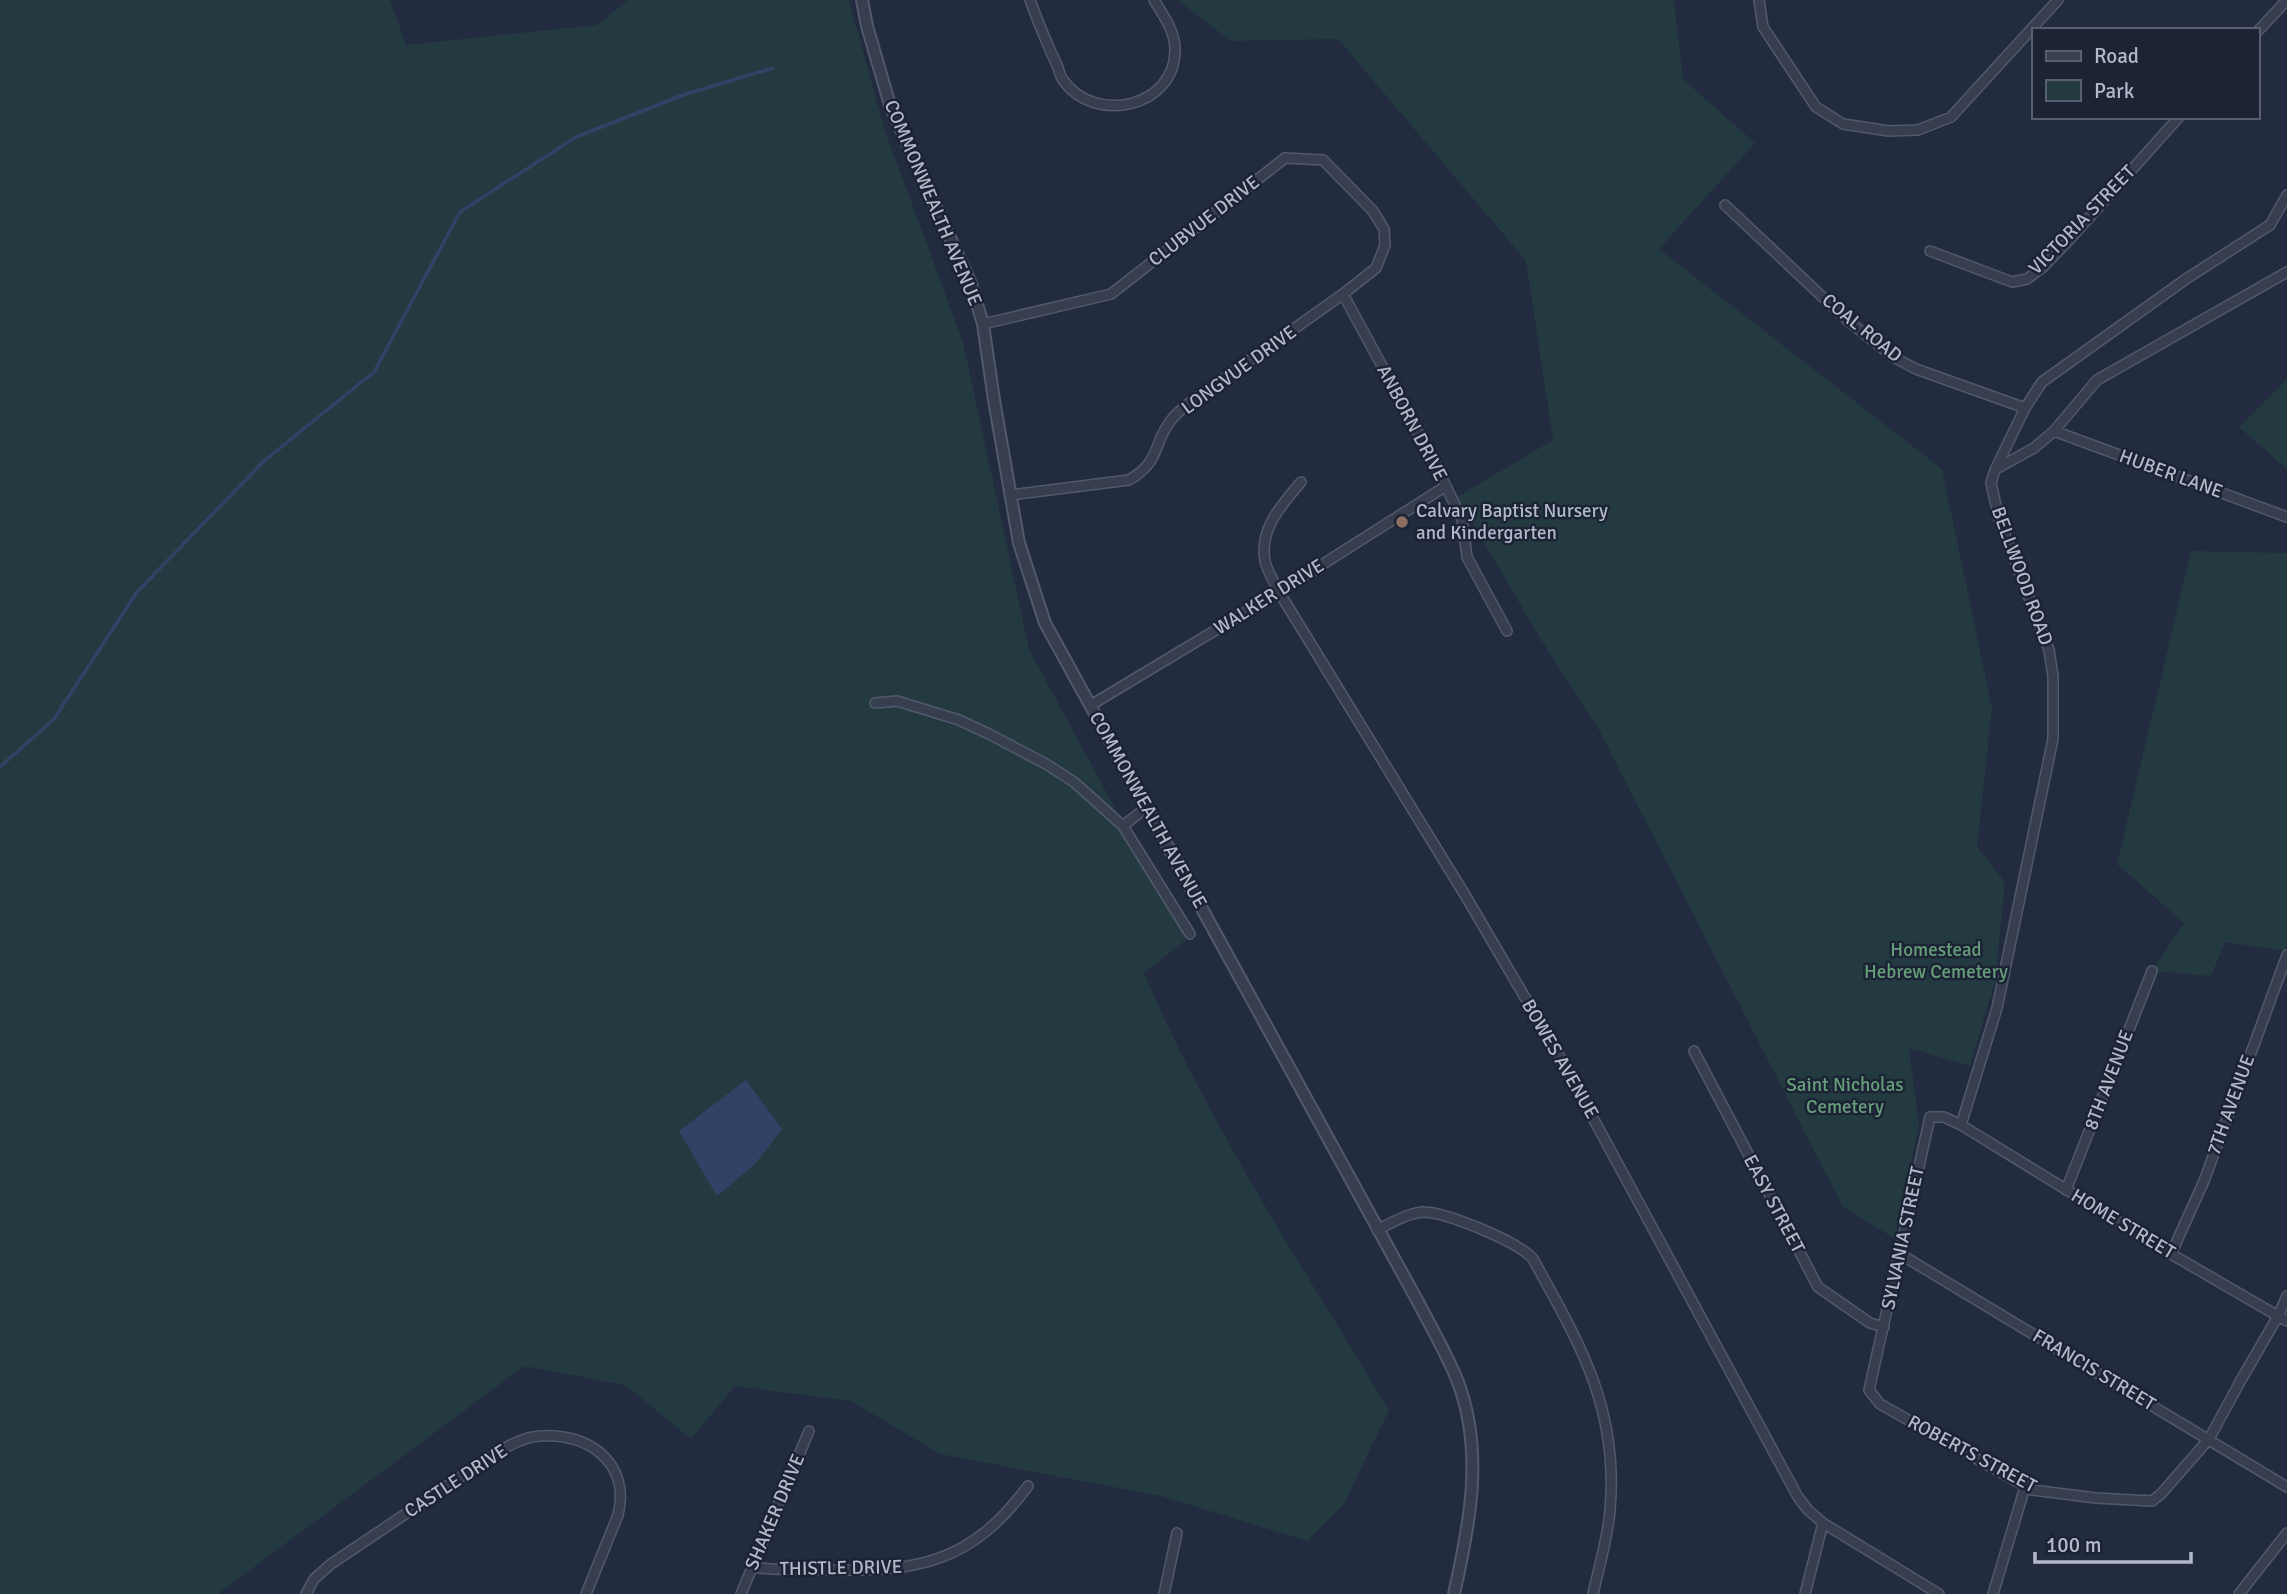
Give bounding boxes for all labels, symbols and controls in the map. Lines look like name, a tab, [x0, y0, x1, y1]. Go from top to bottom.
legend	[2032, 28, 2259, 119]
text: Road	[2094, 43, 2139, 69]
text: Park	[2094, 78, 2135, 104]
street label: COMMONWEALTH AVENUE	[879, 96, 987, 310]
street label: VICTORIA STREET	[2023, 160, 2141, 280]
street label: CLUBVUE DRIVE	[1144, 170, 1264, 272]
street label: COAL ROAD	[1817, 288, 1907, 368]
street label: LONGVUE DRIVE	[1177, 320, 1301, 420]
street label: ANBORN DRIVE	[1371, 361, 1453, 485]
street label: HUBER LANE	[2116, 444, 2226, 504]
place label: Calvary Baptist Nursery and Kindergarten	[1416, 499, 1608, 545]
street label: BELLWOOD ROAD	[1986, 503, 2058, 649]
marker: Calvary Baptist Nursery and Kindergarten	[1394, 514, 1410, 530]
street label: WALKER DRIVE	[1209, 554, 1329, 640]
street label: COMMONWEALTH AVENUE	[1084, 707, 1212, 913]
park label: Homestead Hebrew Cemetery	[1864, 938, 2008, 984]
street label: BOWES AVENUE	[1516, 995, 1604, 1123]
street label: 8TH AVENUE	[2079, 1027, 2139, 1133]
street label: 7TH AVENUE	[2202, 1051, 2260, 1159]
park label: Saint Nicholas Cemetery	[1786, 1073, 1904, 1119]
street label: EASY STREET	[1738, 1151, 1810, 1258]
street label: SYLVANIA STREET	[1876, 1164, 1930, 1312]
street label: HOME STREET	[2067, 1184, 2180, 1265]
street label: FRANCIS STREET	[2028, 1324, 2160, 1416]
street label: ROBERTS STREET	[1903, 1410, 2041, 1498]
street label: CASTLE DRIVE	[400, 1439, 512, 1523]
street label: SHAKER DRIVE	[740, 1450, 810, 1574]
scale bar	[2035, 1520, 2191, 1564]
text: 100 m	[2046, 1532, 2101, 1558]
street label: THISTLE DRIVE	[779, 1555, 903, 1581]

